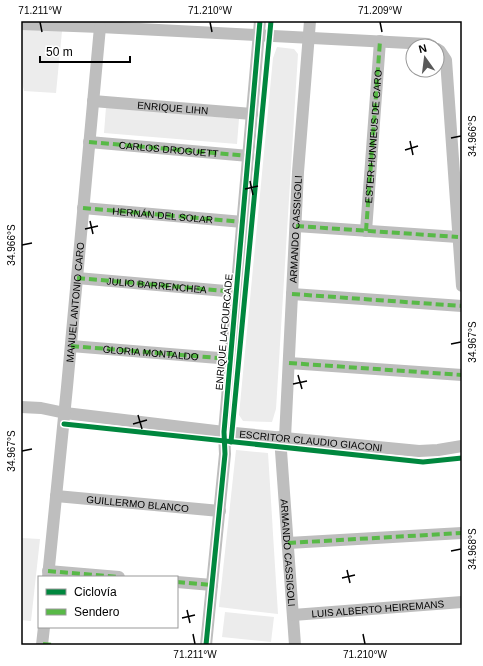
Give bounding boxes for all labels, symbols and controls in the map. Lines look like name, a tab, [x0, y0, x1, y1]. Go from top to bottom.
text: 71.211°W	[18, 5, 62, 16]
text: 71.210°W	[188, 5, 233, 16]
text: 71.209°W	[358, 5, 403, 16]
scale bar	[40, 38, 130, 64]
north arrow	[405, 38, 445, 78]
text: N	[417, 42, 428, 55]
text: 50 m	[46, 45, 73, 59]
street label: ESTER HUNNEUS DE CARO	[363, 69, 383, 204]
street label: ENRIQUE LIHN	[137, 99, 209, 116]
text: 34.966°S	[467, 115, 478, 157]
street label: CARLOS DROGUETT	[118, 139, 219, 159]
street label: ARMANDO CASSIGOLI	[287, 175, 303, 283]
street label: HERNÁN DEL SOLAR	[112, 205, 213, 225]
text: 34.966°S	[6, 224, 17, 266]
street label: MANUEL ANTONIO CARO	[64, 241, 86, 363]
street label: ENRIQUE LAFOURCADE	[213, 273, 235, 391]
street label: JULIO BARRENCHEA	[106, 275, 208, 295]
text: 34.967°S	[467, 321, 478, 363]
street label: GLORIA MONTALDO	[102, 343, 199, 362]
street label: ESCRITOR CLAUDIO GIACONI	[239, 428, 383, 453]
text: 34.967°S	[6, 430, 17, 472]
street label: GUILLERMO BLANCO	[86, 493, 190, 514]
street label: ARMANDO CASSIGOLI	[279, 498, 298, 607]
text: 34.968°S	[467, 528, 478, 570]
legend	[38, 576, 178, 628]
text: Ciclovía	[74, 585, 117, 599]
street label: LUIS ALBERTO HEIREMANS	[311, 598, 445, 619]
text: Sendero	[74, 605, 120, 619]
text: 71.211°W	[173, 649, 217, 660]
text: 71.210°W	[343, 649, 388, 660]

